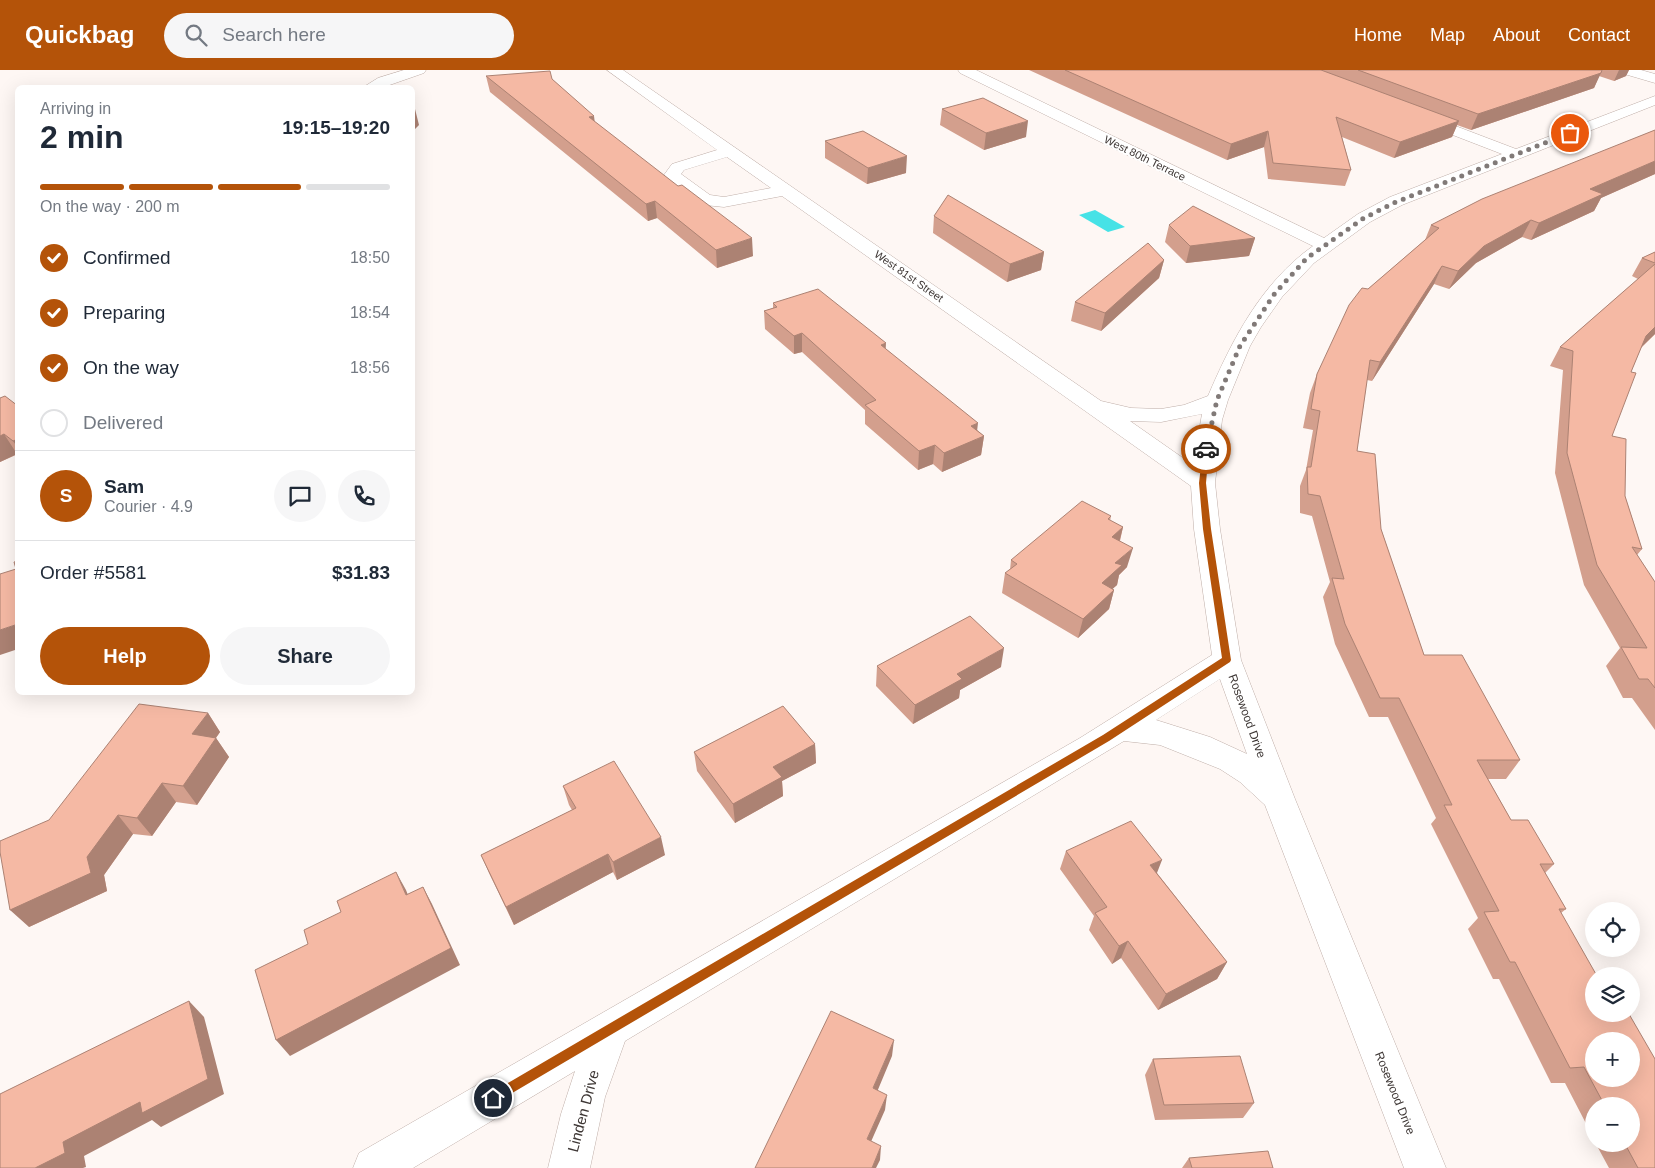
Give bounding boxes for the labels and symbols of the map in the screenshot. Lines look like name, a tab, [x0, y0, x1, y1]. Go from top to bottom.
pin	[1549, 112, 1591, 154]
street label: West 80th Terrace	[1102, 133, 1188, 183]
street label: West 81st Street	[872, 248, 946, 304]
courier	[1181, 424, 1231, 474]
street label: Rosewood Drive	[1225, 672, 1269, 760]
street label: Rosewood Drive	[1372, 1050, 1418, 1137]
street label: Linden Drive	[564, 1068, 602, 1154]
pin	[472, 1077, 514, 1119]

